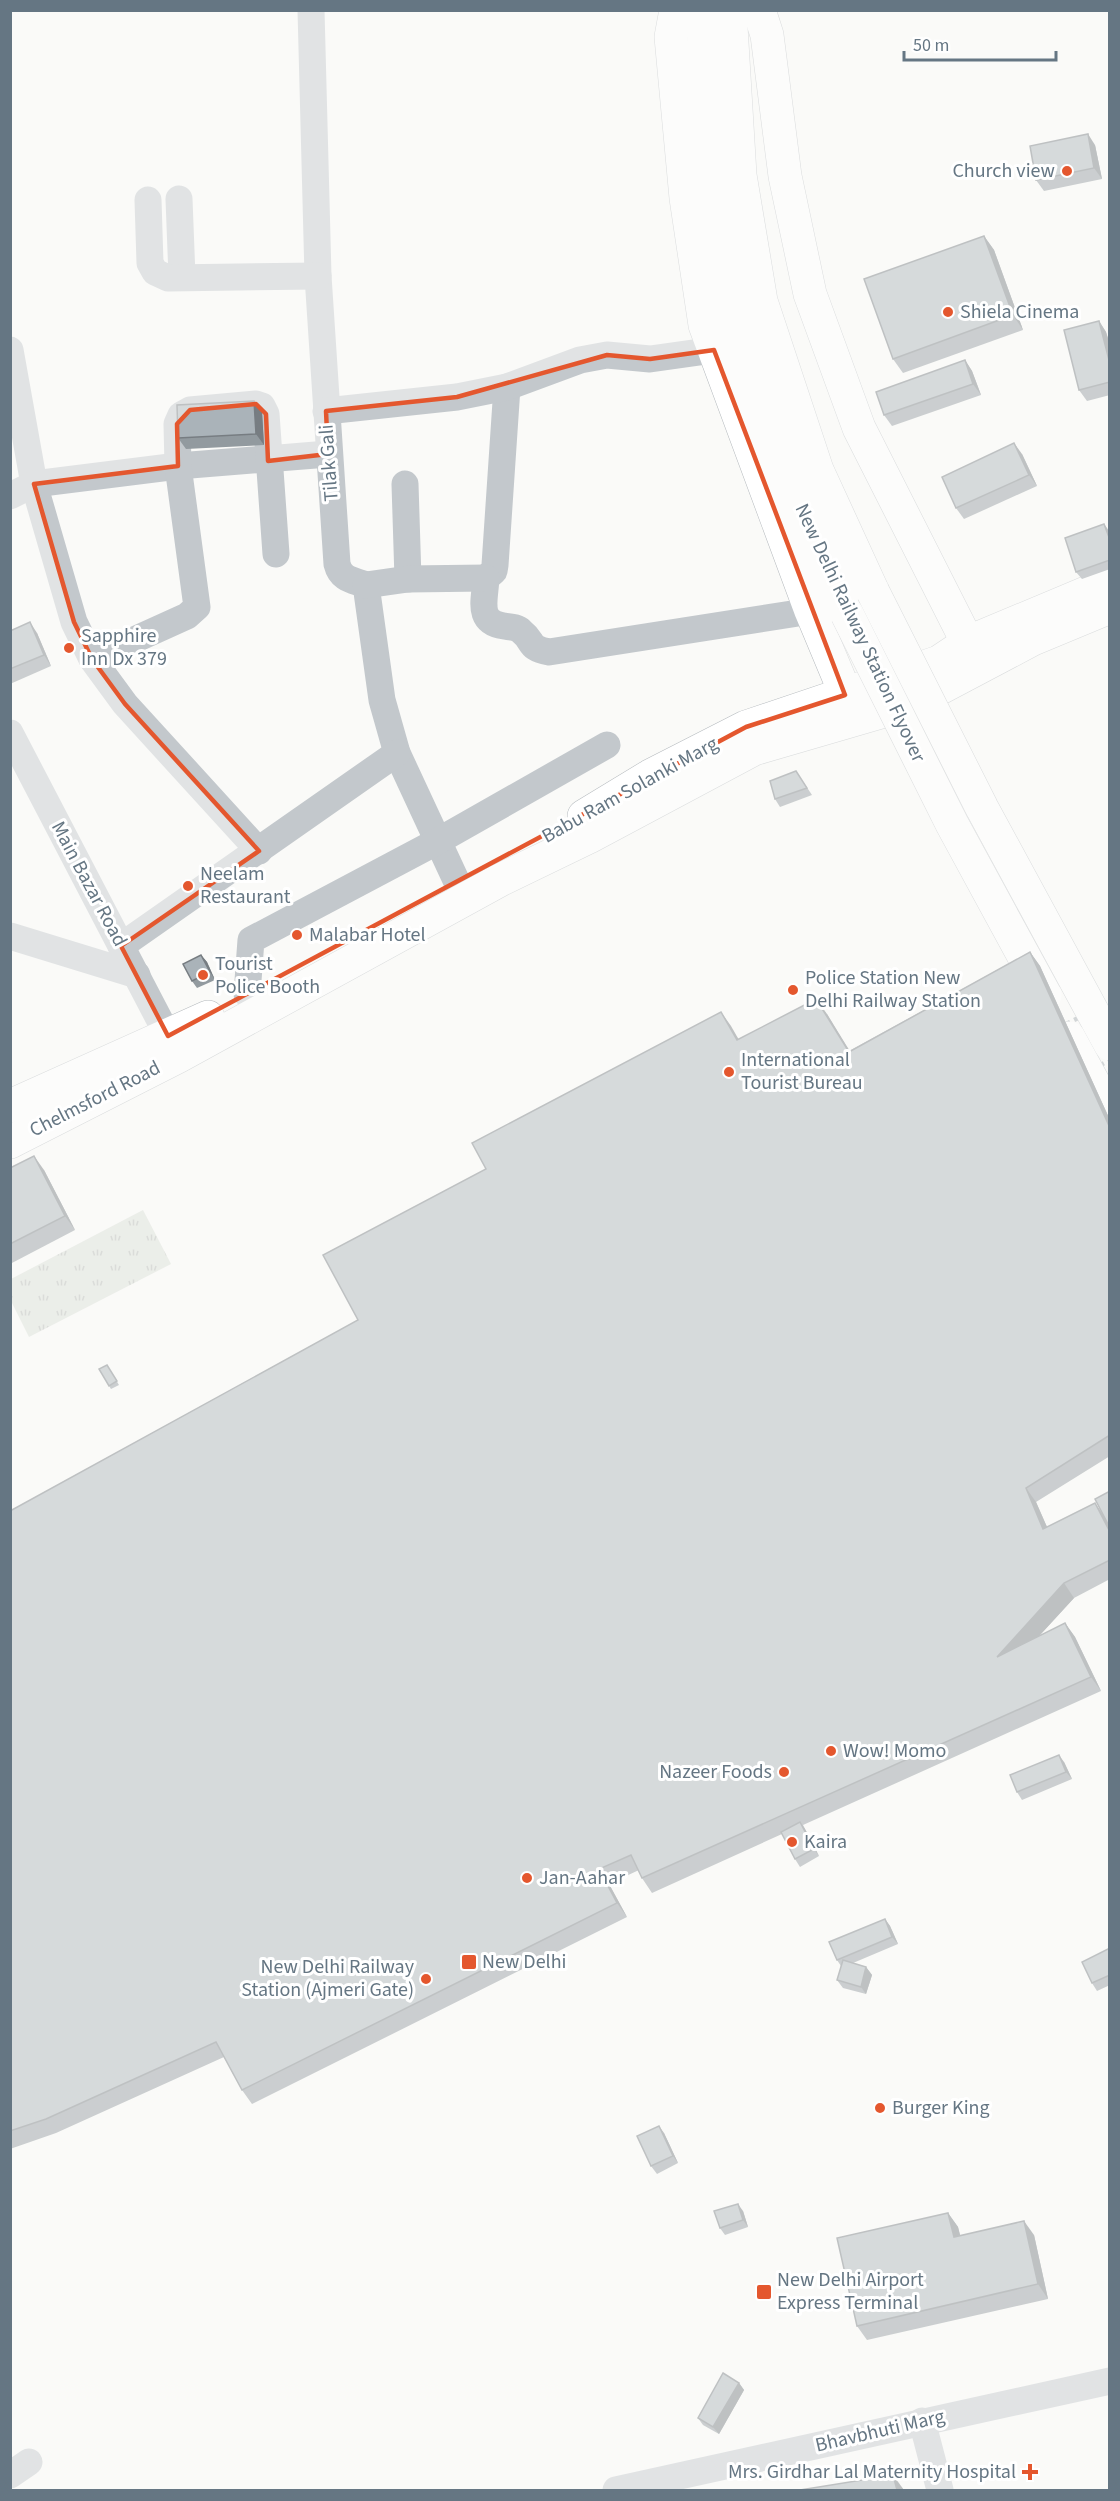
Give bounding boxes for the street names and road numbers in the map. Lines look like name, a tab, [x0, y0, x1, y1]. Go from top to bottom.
street label: Tilak Gali	[312, 424, 346, 502]
street label: New Delhi Railway Station Flyover	[788, 499, 932, 767]
street label: Babu Ram Solanki Marg	[537, 730, 723, 850]
street label: Main Bazar Road	[44, 816, 134, 952]
street label: Chelmsford Road	[25, 1054, 165, 1144]
street label: Bhavbhuti Marg	[813, 2403, 947, 2459]

